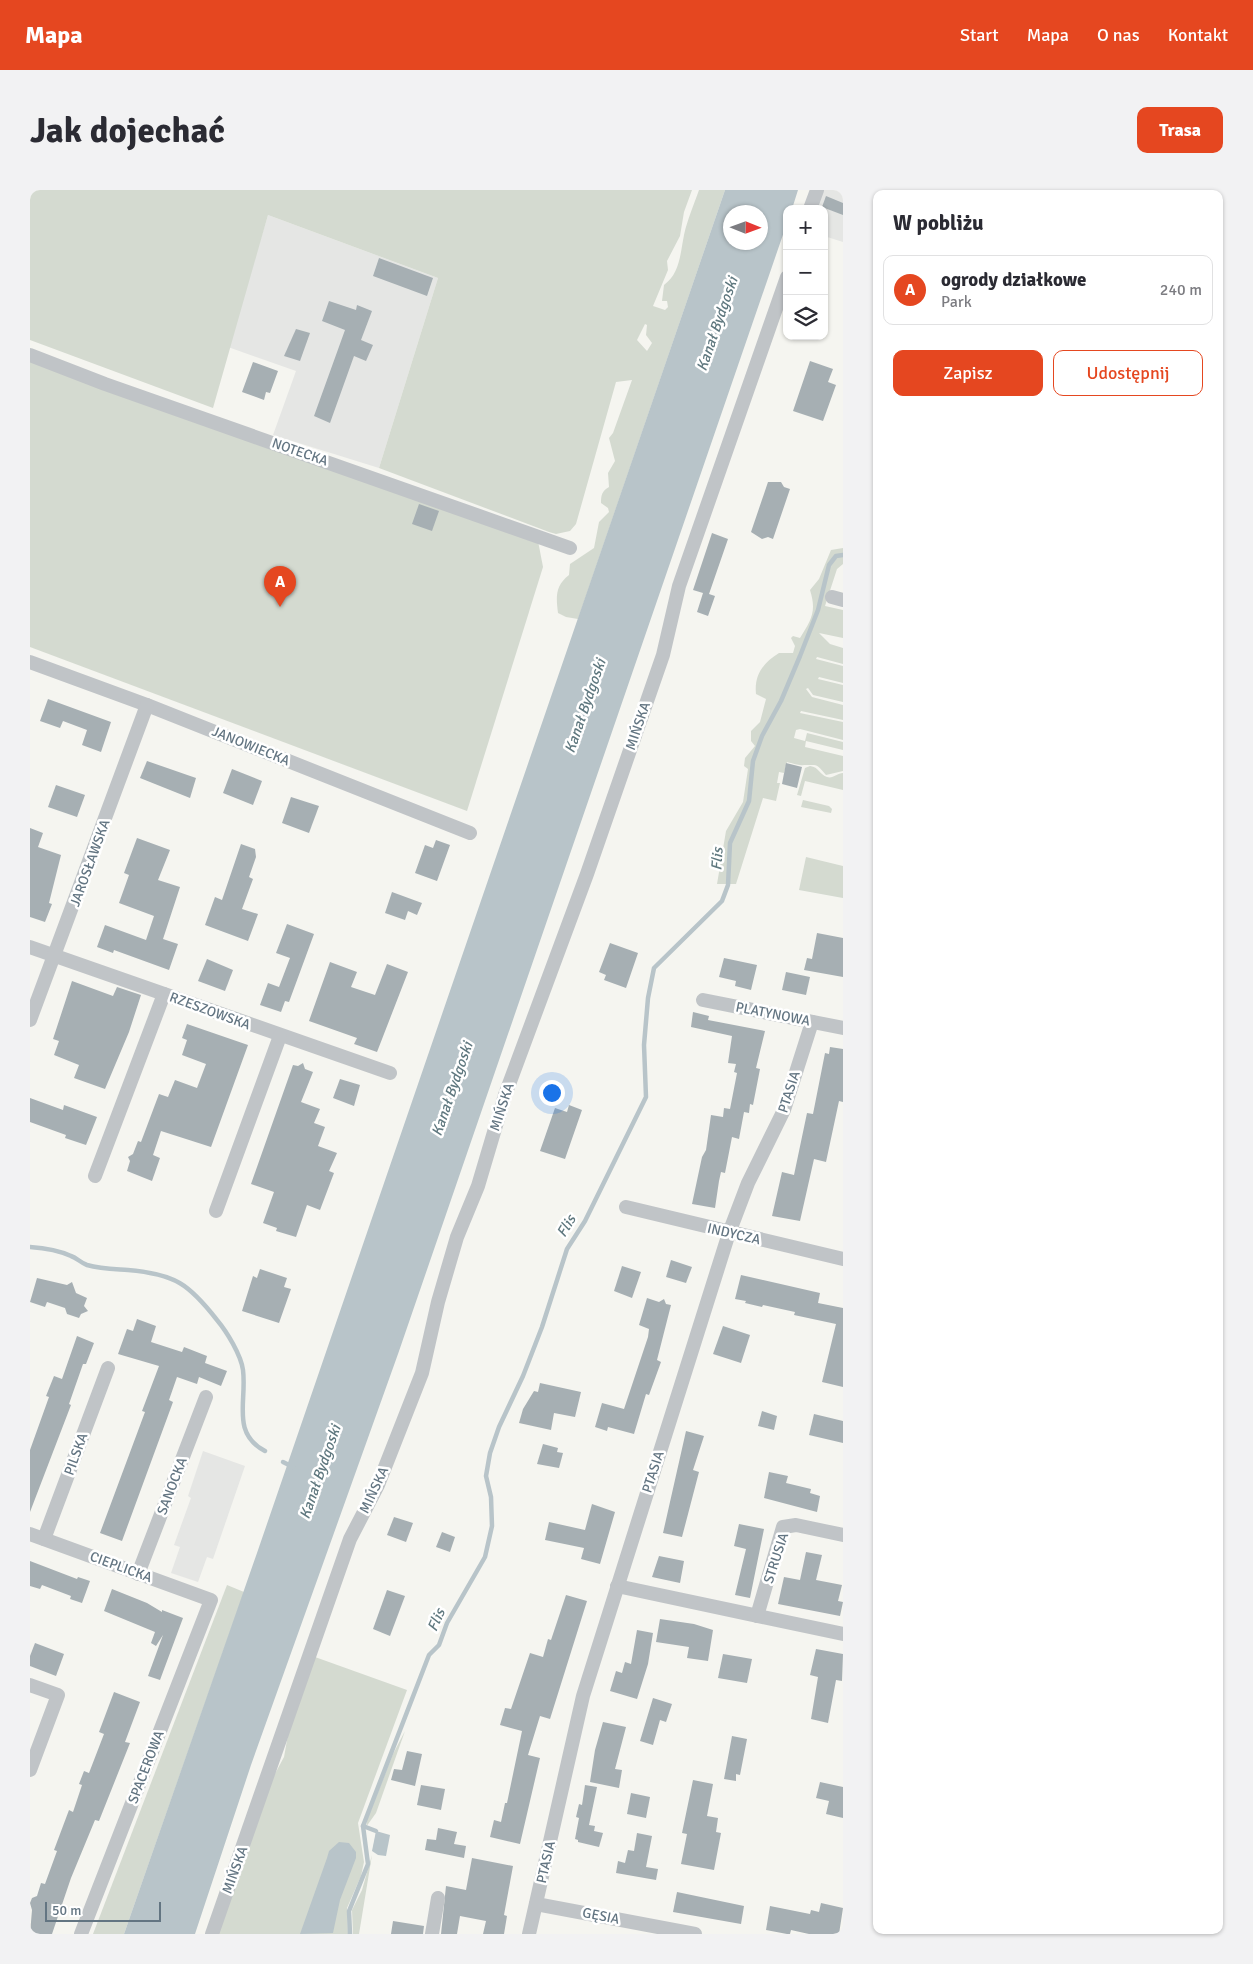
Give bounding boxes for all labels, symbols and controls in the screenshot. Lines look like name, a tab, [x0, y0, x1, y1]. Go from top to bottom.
text: Mapa	[25, 20, 83, 50]
text: Start	[960, 24, 999, 46]
text: Mapa	[1027, 24, 1069, 46]
text: O nas	[1097, 24, 1140, 46]
text: Kontakt	[1168, 24, 1228, 46]
button: Trasa	[1137, 107, 1223, 153]
text: Jak dojechać	[30, 109, 225, 152]
north arrow	[723, 205, 768, 250]
map controls	[783, 205, 828, 340]
button: +	[783, 205, 828, 250]
text: W pobliżu	[893, 210, 984, 236]
button: −	[783, 250, 828, 295]
text: ogrody działkowe	[941, 268, 1086, 292]
water label: Kanał Bydgoski	[693, 273, 742, 373]
text: A	[905, 280, 915, 300]
text: 240 m	[1160, 280, 1202, 300]
text: Park	[941, 292, 972, 312]
button: layers	[783, 295, 828, 340]
button: Zapisz	[893, 350, 1043, 396]
button: Udostępnij	[1053, 350, 1203, 396]
street label: NOTECKA	[270, 434, 331, 470]
pin: A	[264, 566, 296, 607]
water label: Kanał Bydgoski	[561, 655, 610, 755]
street label: MIŃSKA	[622, 699, 654, 752]
street label: JANOWIECKA	[210, 723, 293, 769]
street label: JAROSŁAWSKA	[66, 817, 114, 909]
water label: Flis	[707, 846, 727, 871]
street label: RZESZOWSKA	[167, 988, 253, 1034]
street label: PLATYNOWA	[734, 998, 812, 1030]
water label: Kanał Bydgoski	[428, 1038, 477, 1138]
street label: PTASIA	[774, 1069, 804, 1115]
street label: MIŃSKA	[486, 1080, 518, 1133]
your location	[539, 1080, 565, 1106]
water label: Flis	[552, 1210, 580, 1240]
street label: INDYCZA	[706, 1220, 763, 1248]
water label: Kanał Bydgoski	[296, 1421, 345, 1521]
street label: PILSKA	[61, 1430, 92, 1478]
street label: PTASIA	[638, 1449, 668, 1495]
street label: SANOCKA	[153, 1454, 191, 1517]
street label: MIŃSKA	[356, 1464, 392, 1516]
street label: STRUSIA	[760, 1530, 792, 1586]
street label: CIEPLICKA	[88, 1548, 155, 1586]
water label: Flis	[423, 1605, 449, 1634]
street label: SPACEROWA	[124, 1728, 168, 1806]
street label: PTASIA	[533, 1839, 559, 1885]
street label: MIŃSKA	[219, 1843, 252, 1896]
scale bar	[45, 1899, 161, 1922]
text: 50 m	[52, 1902, 81, 1919]
street label: GĘSIA	[581, 1904, 621, 1928]

